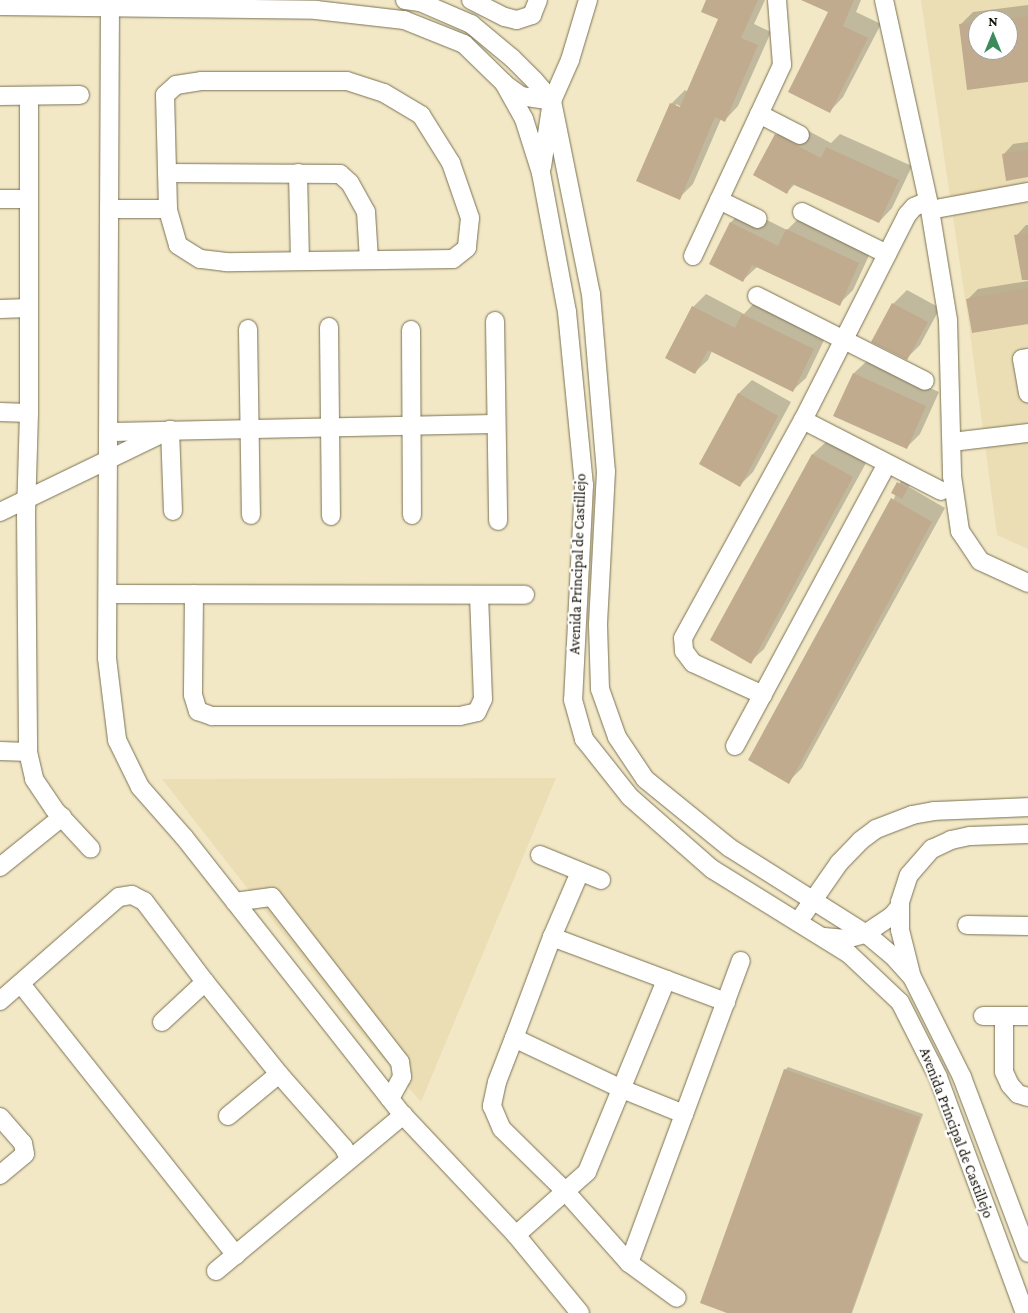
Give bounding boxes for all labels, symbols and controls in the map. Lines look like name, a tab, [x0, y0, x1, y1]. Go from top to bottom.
north arrow	[968, 10, 1018, 60]
text: N	[988, 13, 998, 29]
street label: Avenida Principal de Castillejo	[566, 473, 590, 655]
street label: Avenida Principal de Castillejo	[915, 1045, 997, 1221]

